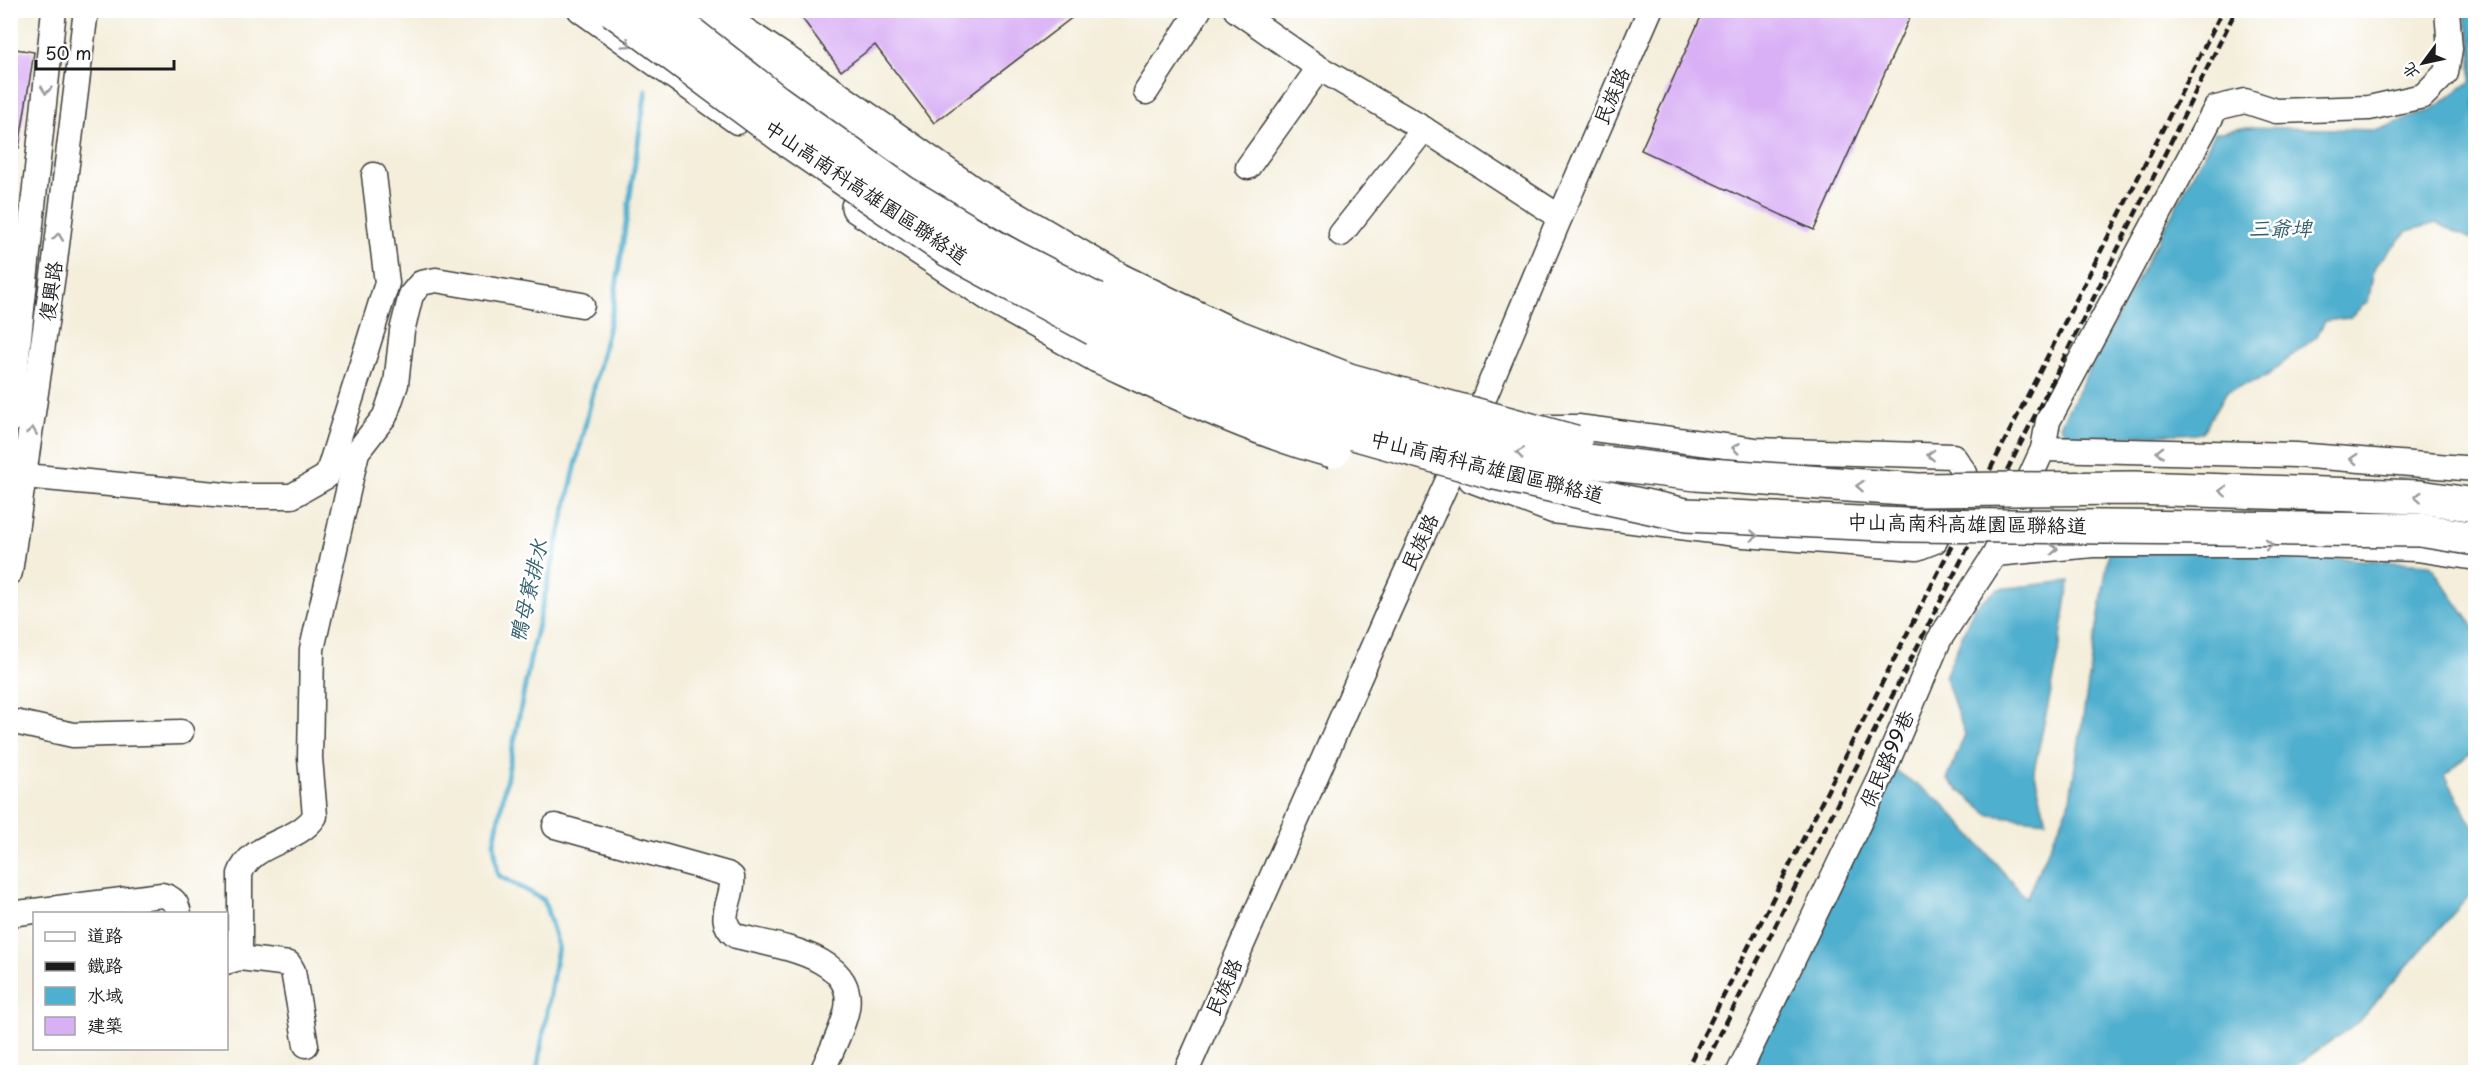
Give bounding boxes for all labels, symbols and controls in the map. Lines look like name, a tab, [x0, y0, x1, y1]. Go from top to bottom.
scale bar	[36, 33, 174, 71]
north arrow	[2393, 33, 2453, 93]
one-way arrow	[621, 37, 632, 48]
text: 50 m	[45, 39, 92, 66]
text: 北	[2395, 58, 2424, 85]
street label: 民族路	[1586, 61, 1637, 129]
one-way arrow	[40, 85, 53, 94]
street label: 中山高南科高雄園區聯絡道	[759, 112, 974, 271]
water label: 三爺埤	[2249, 211, 2313, 243]
one-way arrow	[51, 233, 63, 242]
street label: 復興路	[31, 258, 69, 323]
street label: 中山高南科高雄園區聯絡道	[1367, 422, 1607, 510]
one-way arrow	[25, 426, 37, 435]
one-way arrow	[1731, 442, 1741, 454]
one-way arrow	[2155, 446, 2164, 458]
one-way arrow	[1515, 447, 1524, 459]
one-way arrow	[1926, 449, 1935, 462]
one-way arrow	[2350, 453, 2359, 466]
one-way arrow	[1855, 480, 1864, 493]
one-way arrow	[2218, 485, 2227, 497]
one-way arrow	[2413, 491, 2422, 504]
street label: 中山高南科高雄園區聯絡道	[1847, 506, 2087, 540]
street label: 民族路	[1393, 507, 1446, 575]
one-way arrow	[1749, 529, 1758, 542]
water label: 鴨母寮排水	[500, 535, 555, 645]
one-way arrow	[2265, 539, 2274, 551]
one-way arrow	[2049, 543, 2058, 556]
street label: 保民路99巷	[1851, 704, 1921, 812]
legend	[33, 912, 228, 1050]
text: 道路	[87, 921, 123, 948]
text: 鐵路	[87, 951, 123, 978]
street label: 民族路	[1197, 952, 1249, 1020]
text: 水域	[87, 981, 123, 1008]
text: 建築	[87, 1011, 123, 1038]

